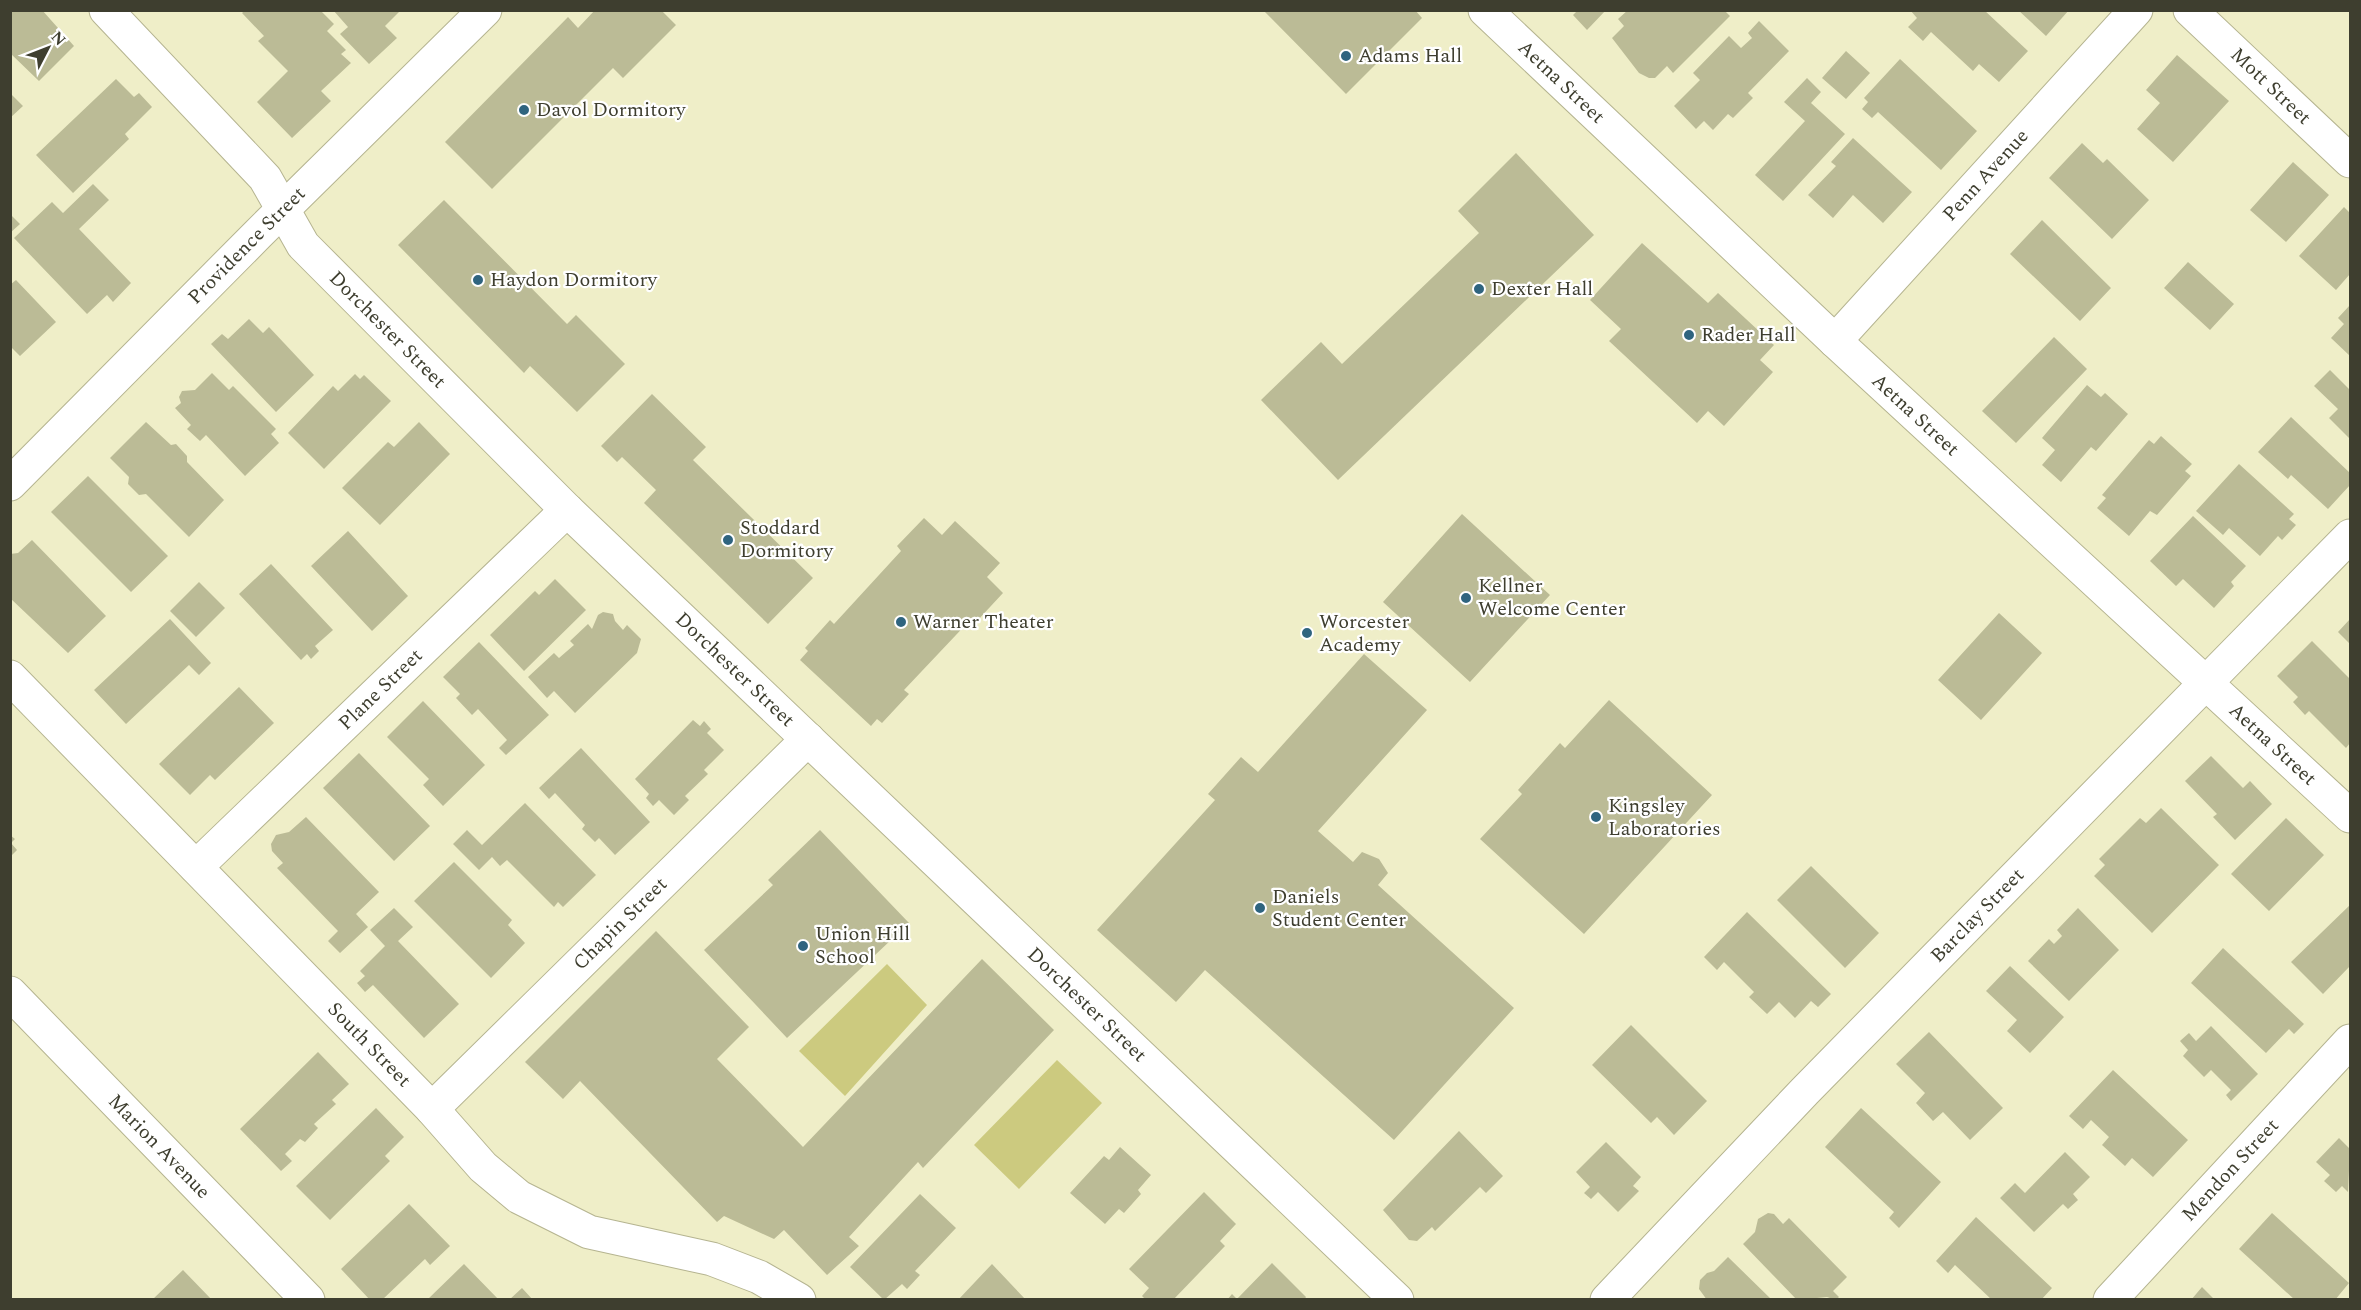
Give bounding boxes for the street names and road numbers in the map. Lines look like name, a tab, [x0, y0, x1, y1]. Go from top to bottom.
street label: Aetna Street	[1511, 33, 1612, 131]
street label: Mott Street	[2223, 40, 2318, 132]
street label: Penn Avenue	[1935, 122, 2036, 228]
street label: Providence Street	[181, 180, 313, 312]
street label: Dorchester Street	[322, 264, 453, 396]
street label: Aetna Street	[1865, 367, 1966, 464]
street label: Dorchester Street	[668, 605, 802, 734]
street label: Plane Street	[331, 641, 430, 738]
street label: Aetna Street	[2222, 696, 2323, 793]
street label: Barclay Street	[1924, 861, 2031, 970]
street label: Chapin Street	[566, 870, 674, 978]
street label: Dorchester Street	[1020, 940, 1154, 1069]
street label: South Street	[320, 995, 418, 1094]
street label: Marion Avenue	[101, 1087, 217, 1206]
street label: Mendon Street	[2175, 1112, 2286, 1229]

